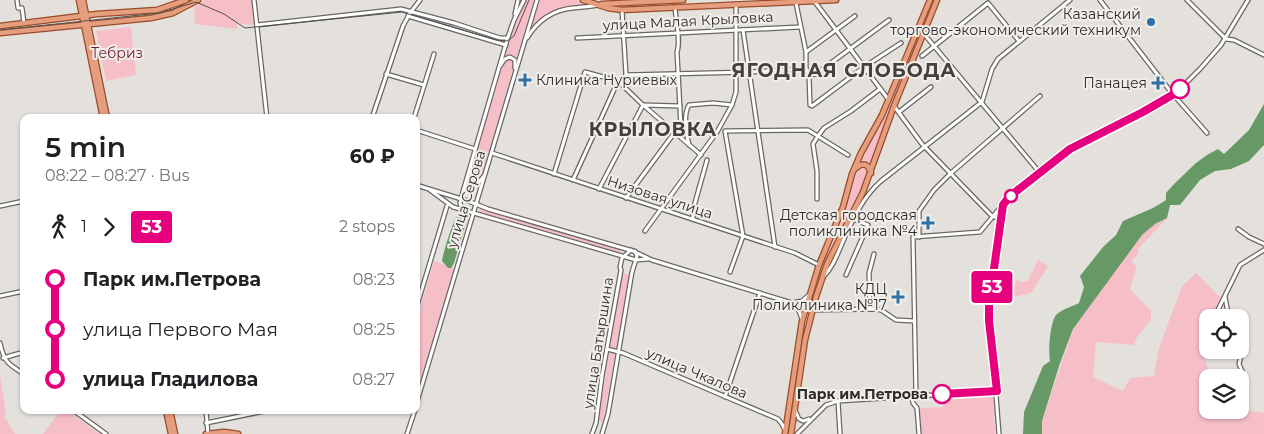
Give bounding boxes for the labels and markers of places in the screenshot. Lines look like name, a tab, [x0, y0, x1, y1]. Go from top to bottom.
place label: Казанский торгово-экономический техникум	[890, 5, 1141, 39]
marker: Казанский торгово-экономический техникум	[1145, 16, 1157, 28]
place label: Клиника Нуриевых	[536, 71, 678, 89]
marker: Клиника Нуриевых	[518, 73, 532, 87]
place label: Панацея	[1083, 74, 1147, 92]
marker: Панацея	[1151, 76, 1165, 90]
unlabelled marker	[1170, 79, 1190, 99]
unlabelled marker	[1004, 189, 1018, 203]
place label: Детская городская поликлиника №4	[780, 206, 918, 240]
marker: Детская городская поликлиника №4	[921, 216, 935, 230]
place label: КДЦ Поликлиника №17	[752, 280, 887, 314]
marker: КДЦ Поликлиника №17	[891, 290, 905, 304]
marker: Парк им.Петрова	[932, 384, 952, 404]
place label: Парк им.Петрова	[797, 385, 928, 403]

